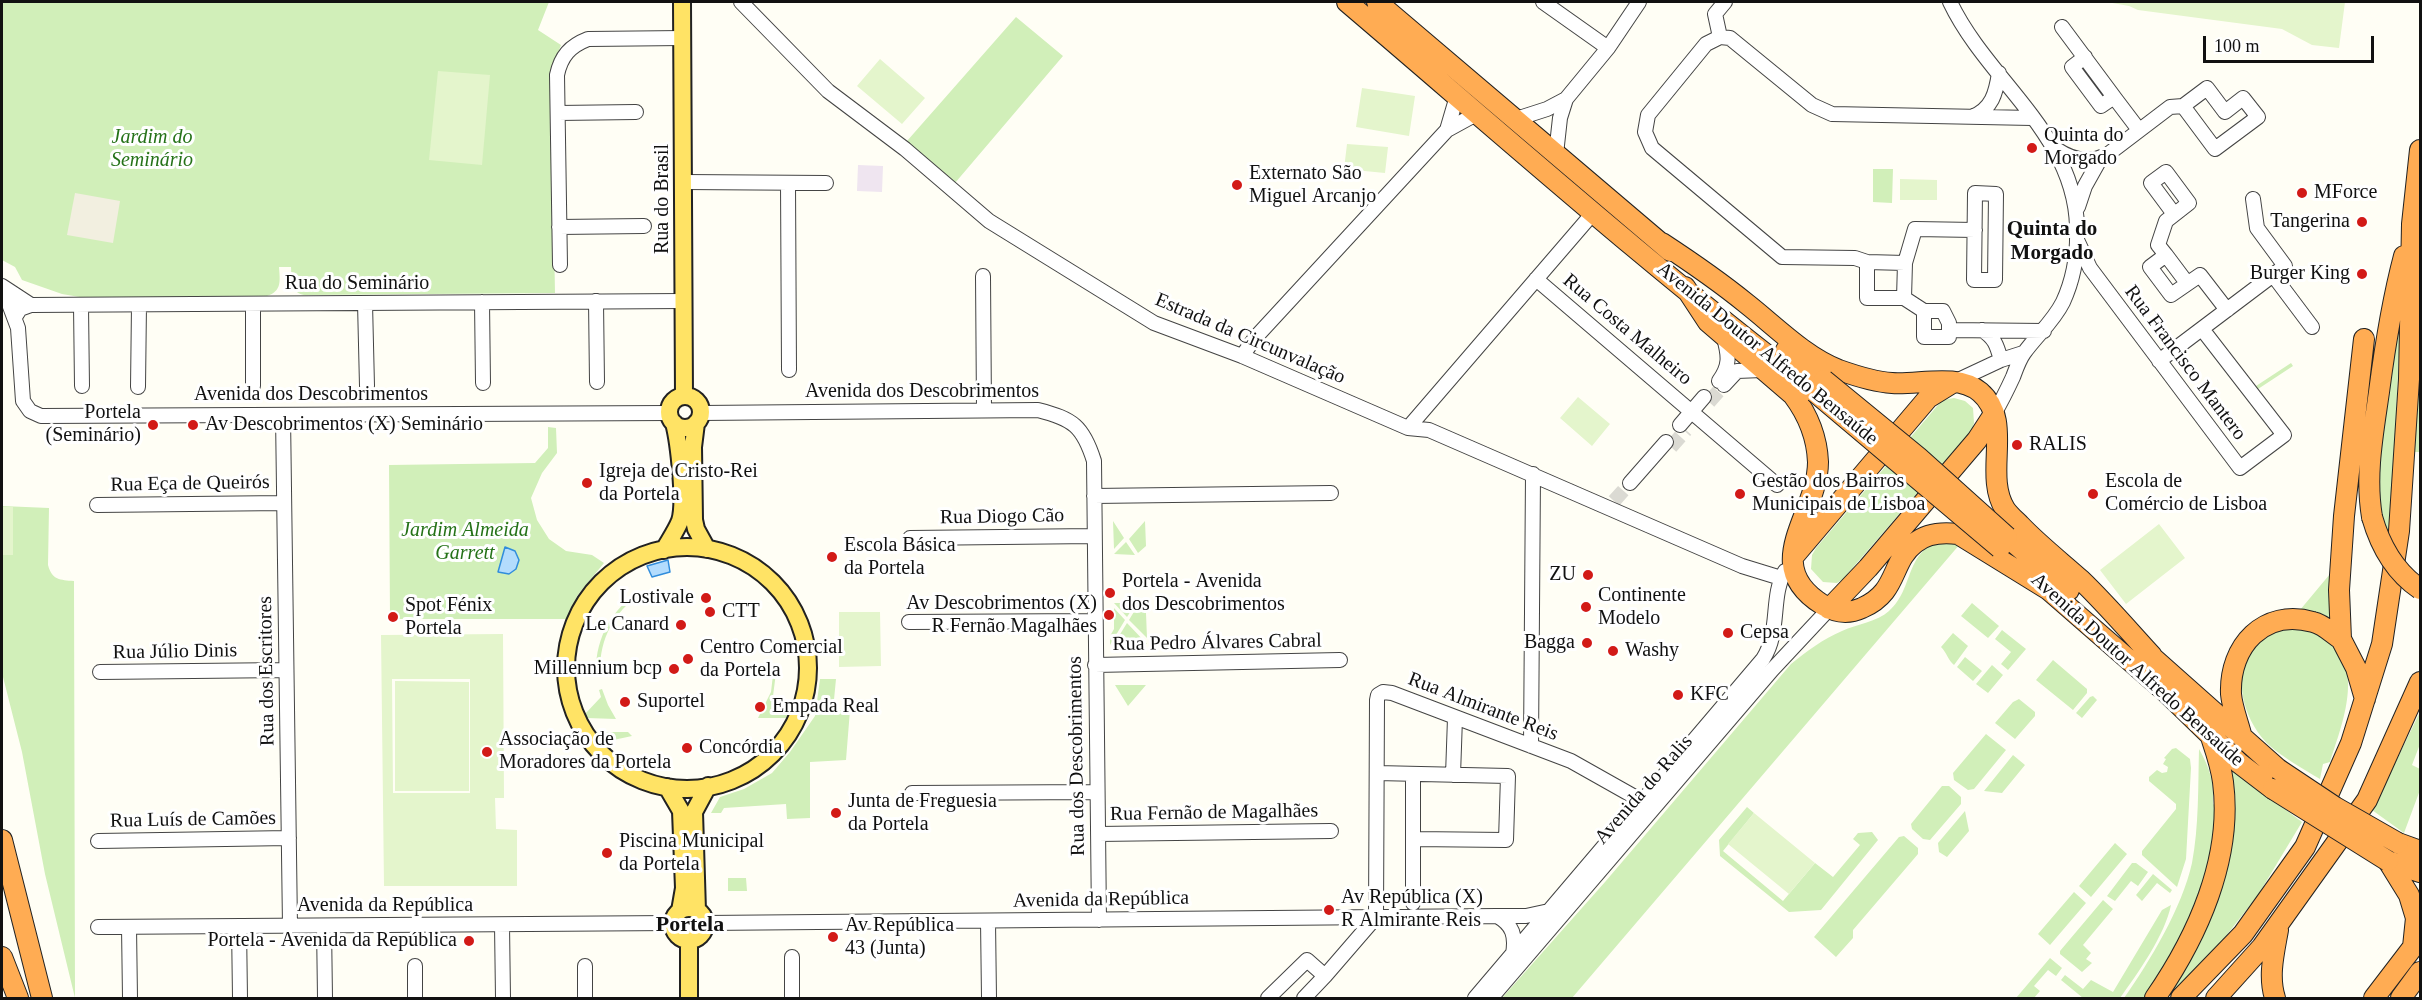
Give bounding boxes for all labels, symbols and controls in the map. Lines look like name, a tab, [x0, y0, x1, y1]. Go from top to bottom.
scale bar	[2206, 24, 2377, 62]
text: 100 m	[2214, 36, 2260, 56]
place label: Quinta do Morgado	[2044, 124, 2123, 171]
park label: Jardim do Seminário	[111, 126, 193, 173]
marker: Quinta do Morgado	[2025, 141, 2039, 155]
street label: Rua do Brasil	[651, 144, 675, 254]
place label: Externato São Miguel Arcanjo	[1249, 162, 1376, 209]
marker: Externato São Miguel Arcanjo	[1230, 178, 1244, 192]
place label: MForce	[2314, 181, 2377, 205]
marker: MForce	[2295, 186, 2309, 200]
place label: Tangerina	[2270, 210, 2350, 234]
marker: Tangerina	[2355, 215, 2369, 229]
district label: Quinta do Morgado	[2007, 217, 2097, 267]
street label: Avenida Doutor Alfredo Bensaúde	[1651, 257, 1883, 451]
place label: Burger King	[2250, 262, 2350, 286]
marker: Burger King	[2355, 267, 2369, 281]
street label: Rua Costa Malheiro	[1558, 269, 1696, 391]
street label: Rua do Seminário	[285, 272, 429, 296]
street label: Rua Francisco Mantero	[2119, 281, 2251, 445]
street label: Estrada da Circunvalação	[1151, 288, 1349, 390]
street label: Avenida dos Descobrimentos	[805, 380, 1039, 404]
street label: Avenida dos Descobrimentos	[194, 383, 428, 407]
place label: Portela (Seminário)	[45, 401, 141, 448]
place label: Av Descobrimentos (X) Seminário	[205, 413, 483, 437]
marker: Portela (Seminário)	[146, 418, 160, 432]
marker: Av Descobrimentos (X) Seminário	[186, 418, 200, 432]
place label: RALIS	[2029, 433, 2087, 457]
marker: RALIS	[2010, 438, 2024, 452]
place label: Igreja de Cristo-Rei da Portela	[599, 460, 758, 507]
place label: Gestão dos Bairros Municipais de Lisboa	[1752, 470, 1925, 517]
place label: Escola de Comércio de Lisboa	[2105, 470, 2267, 517]
street label: Rua Eça de Queirós	[110, 471, 270, 497]
marker: Igreja de Cristo-Rei da Portela	[580, 476, 594, 490]
marker: Gestão dos Bairros Municipais de Lisboa	[1733, 487, 1747, 501]
marker: Escola de Comércio de Lisboa	[2086, 487, 2100, 501]
street label: Rua Diogo Cão	[940, 504, 1064, 530]
park label: Jardim Almeida Garrett	[401, 519, 529, 566]
place label: Escola Básica da Portela	[844, 534, 956, 581]
marker: Escola Básica da Portela	[825, 550, 839, 564]
place label: ZU	[1549, 563, 1576, 587]
marker: ZU	[1581, 568, 1595, 582]
street label: Avenida Doutor Alfredo Bensaúde	[2026, 568, 2248, 772]
place label: Portela - Avenida dos Descobrimentos	[1122, 570, 1285, 617]
place label: Continente Modelo	[1598, 584, 1686, 631]
place label: Lostivale	[620, 586, 694, 610]
marker: Portela - Avenida dos Descobrimentos	[1103, 586, 1117, 600]
marker: Lostivale	[699, 591, 713, 605]
place label: Av Descobrimentos (X) R Fernão Magalhães	[906, 592, 1097, 639]
place label: Spot Fénix Portela	[405, 594, 492, 641]
street label: Rua dos Escritores	[254, 596, 280, 746]
place label: CTT	[722, 600, 760, 624]
marker: Continente Modelo	[1579, 600, 1593, 614]
marker: CTT	[703, 605, 717, 619]
marker: Av Descobrimentos (X) R Fernão Magalhães	[1102, 608, 1116, 622]
marker: Spot Fénix Portela	[386, 610, 400, 624]
place label: Le Canard	[585, 613, 669, 637]
marker: Le Canard	[674, 618, 688, 632]
place label: Cepsa	[1740, 621, 1789, 645]
marker: Cepsa	[1721, 626, 1735, 640]
street label: Rua Pedro Álvares Cabral	[1112, 629, 1322, 657]
place label: Bagga	[1524, 631, 1575, 655]
place label: Centro Comercial da Portela	[700, 636, 843, 683]
marker: Bagga	[1580, 636, 1594, 650]
street label: Rua Júlio Dinis	[113, 639, 237, 665]
place label: Washy	[1625, 639, 1679, 663]
marker: Washy	[1606, 644, 1620, 658]
marker: Centro Comercial da Portela	[681, 652, 695, 666]
street label: Rua dos Descobrimentos	[1063, 656, 1091, 856]
place label: Millennium bcp	[534, 657, 662, 681]
marker: Millennium bcp	[667, 662, 681, 676]
street label: Rua Almirante Reis	[1405, 667, 1561, 747]
place label: KFC	[1690, 683, 1729, 707]
marker: KFC	[1671, 688, 1685, 702]
place label: Suportel	[637, 690, 705, 714]
marker: Suportel	[618, 695, 632, 709]
place label: Empada Real	[772, 695, 879, 719]
marker: Empada Real	[753, 700, 767, 714]
place label: Associação de Moradores da Portela	[499, 728, 671, 775]
street label: Avenida do Ralis	[1590, 730, 1698, 850]
place label: Concórdia	[699, 736, 782, 760]
marker: Concórdia	[680, 741, 694, 755]
marker: Associação de Moradores da Portela	[480, 745, 494, 759]
place label: Junta de Freguesia da Portela	[848, 790, 997, 837]
street label: Rua Fernão de Magalhães	[1110, 799, 1318, 827]
marker: Junta de Freguesia da Portela	[829, 806, 843, 820]
street label: Rua Luís de Camões	[110, 807, 276, 833]
place label: Piscina Municipal da Portela	[619, 830, 764, 877]
marker: Piscina Municipal da Portela	[600, 846, 614, 860]
street label: Avenida da República	[1013, 886, 1189, 914]
place label: Av República (X) R Almirante Reis	[1341, 886, 1483, 933]
street label: Avenida da República	[297, 894, 473, 918]
marker: Av República (X) R Almirante Reis	[1322, 903, 1336, 917]
district label: Portela	[656, 912, 724, 938]
place label: Av República 43 (Junta)	[845, 914, 954, 961]
place label: Portela - Avenida da República	[207, 929, 457, 953]
marker: Av República 43 (Junta)	[826, 930, 840, 944]
marker: Portela - Avenida da República	[462, 934, 476, 948]

